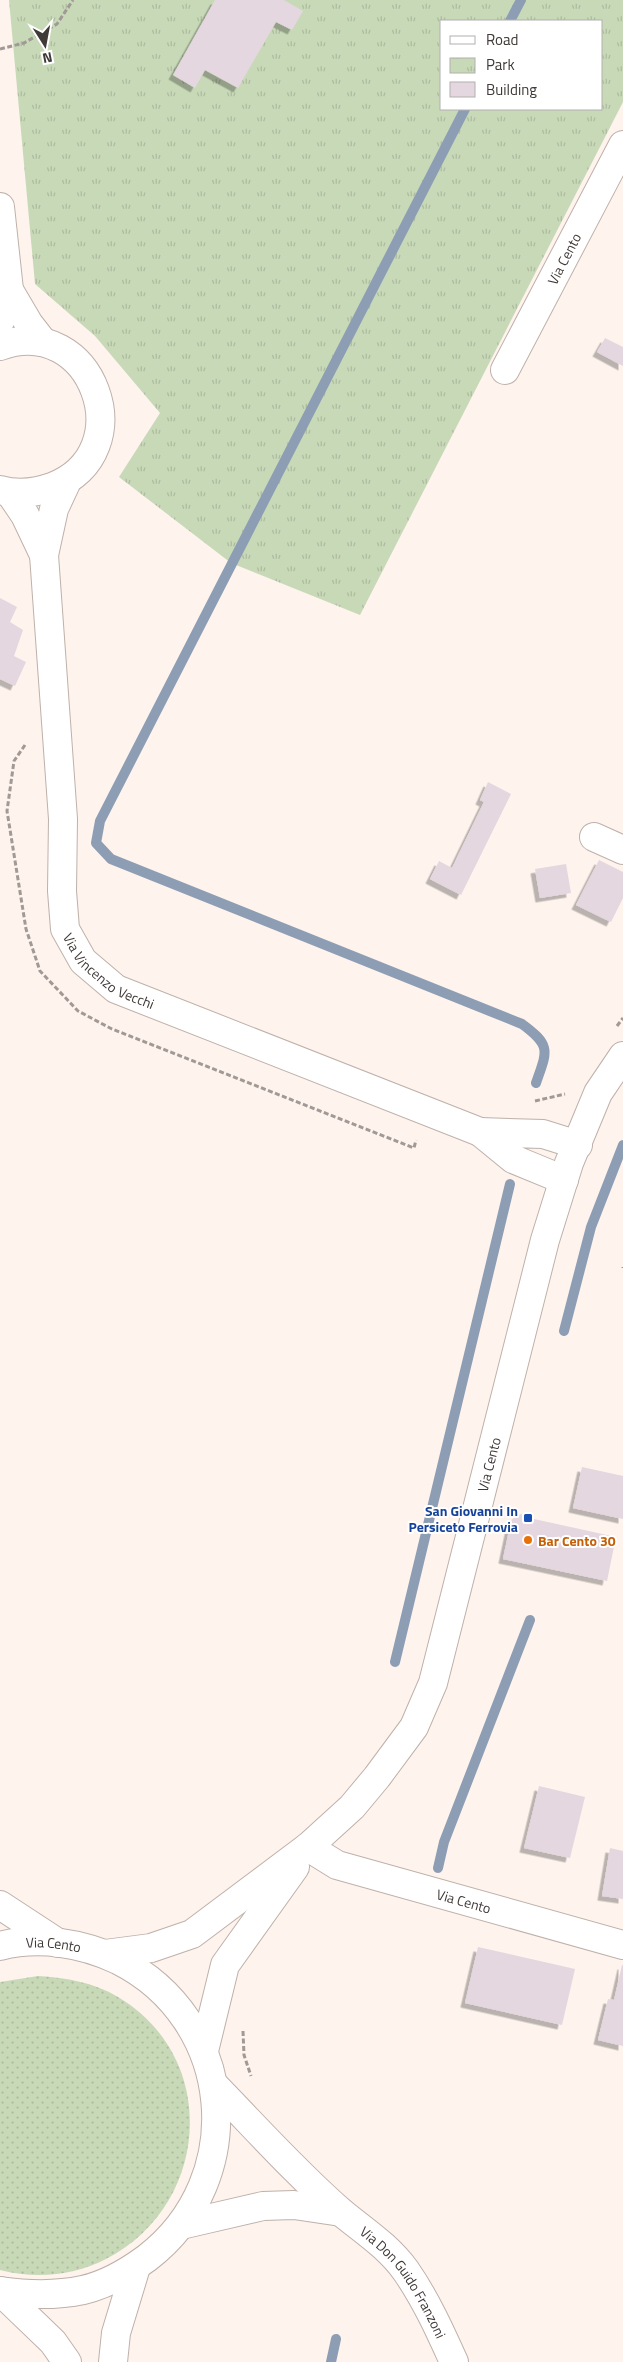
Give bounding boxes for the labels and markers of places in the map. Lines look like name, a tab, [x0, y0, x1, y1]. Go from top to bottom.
place label: San Giovanni In Persiceto Ferrovia	[408, 1500, 518, 1537]
marker: San Giovanni In Persiceto Ferrovia	[522, 1512, 534, 1524]
place label: Bar Cento 30	[538, 1530, 616, 1551]
marker: Bar Cento 30	[522, 1534, 534, 1546]

